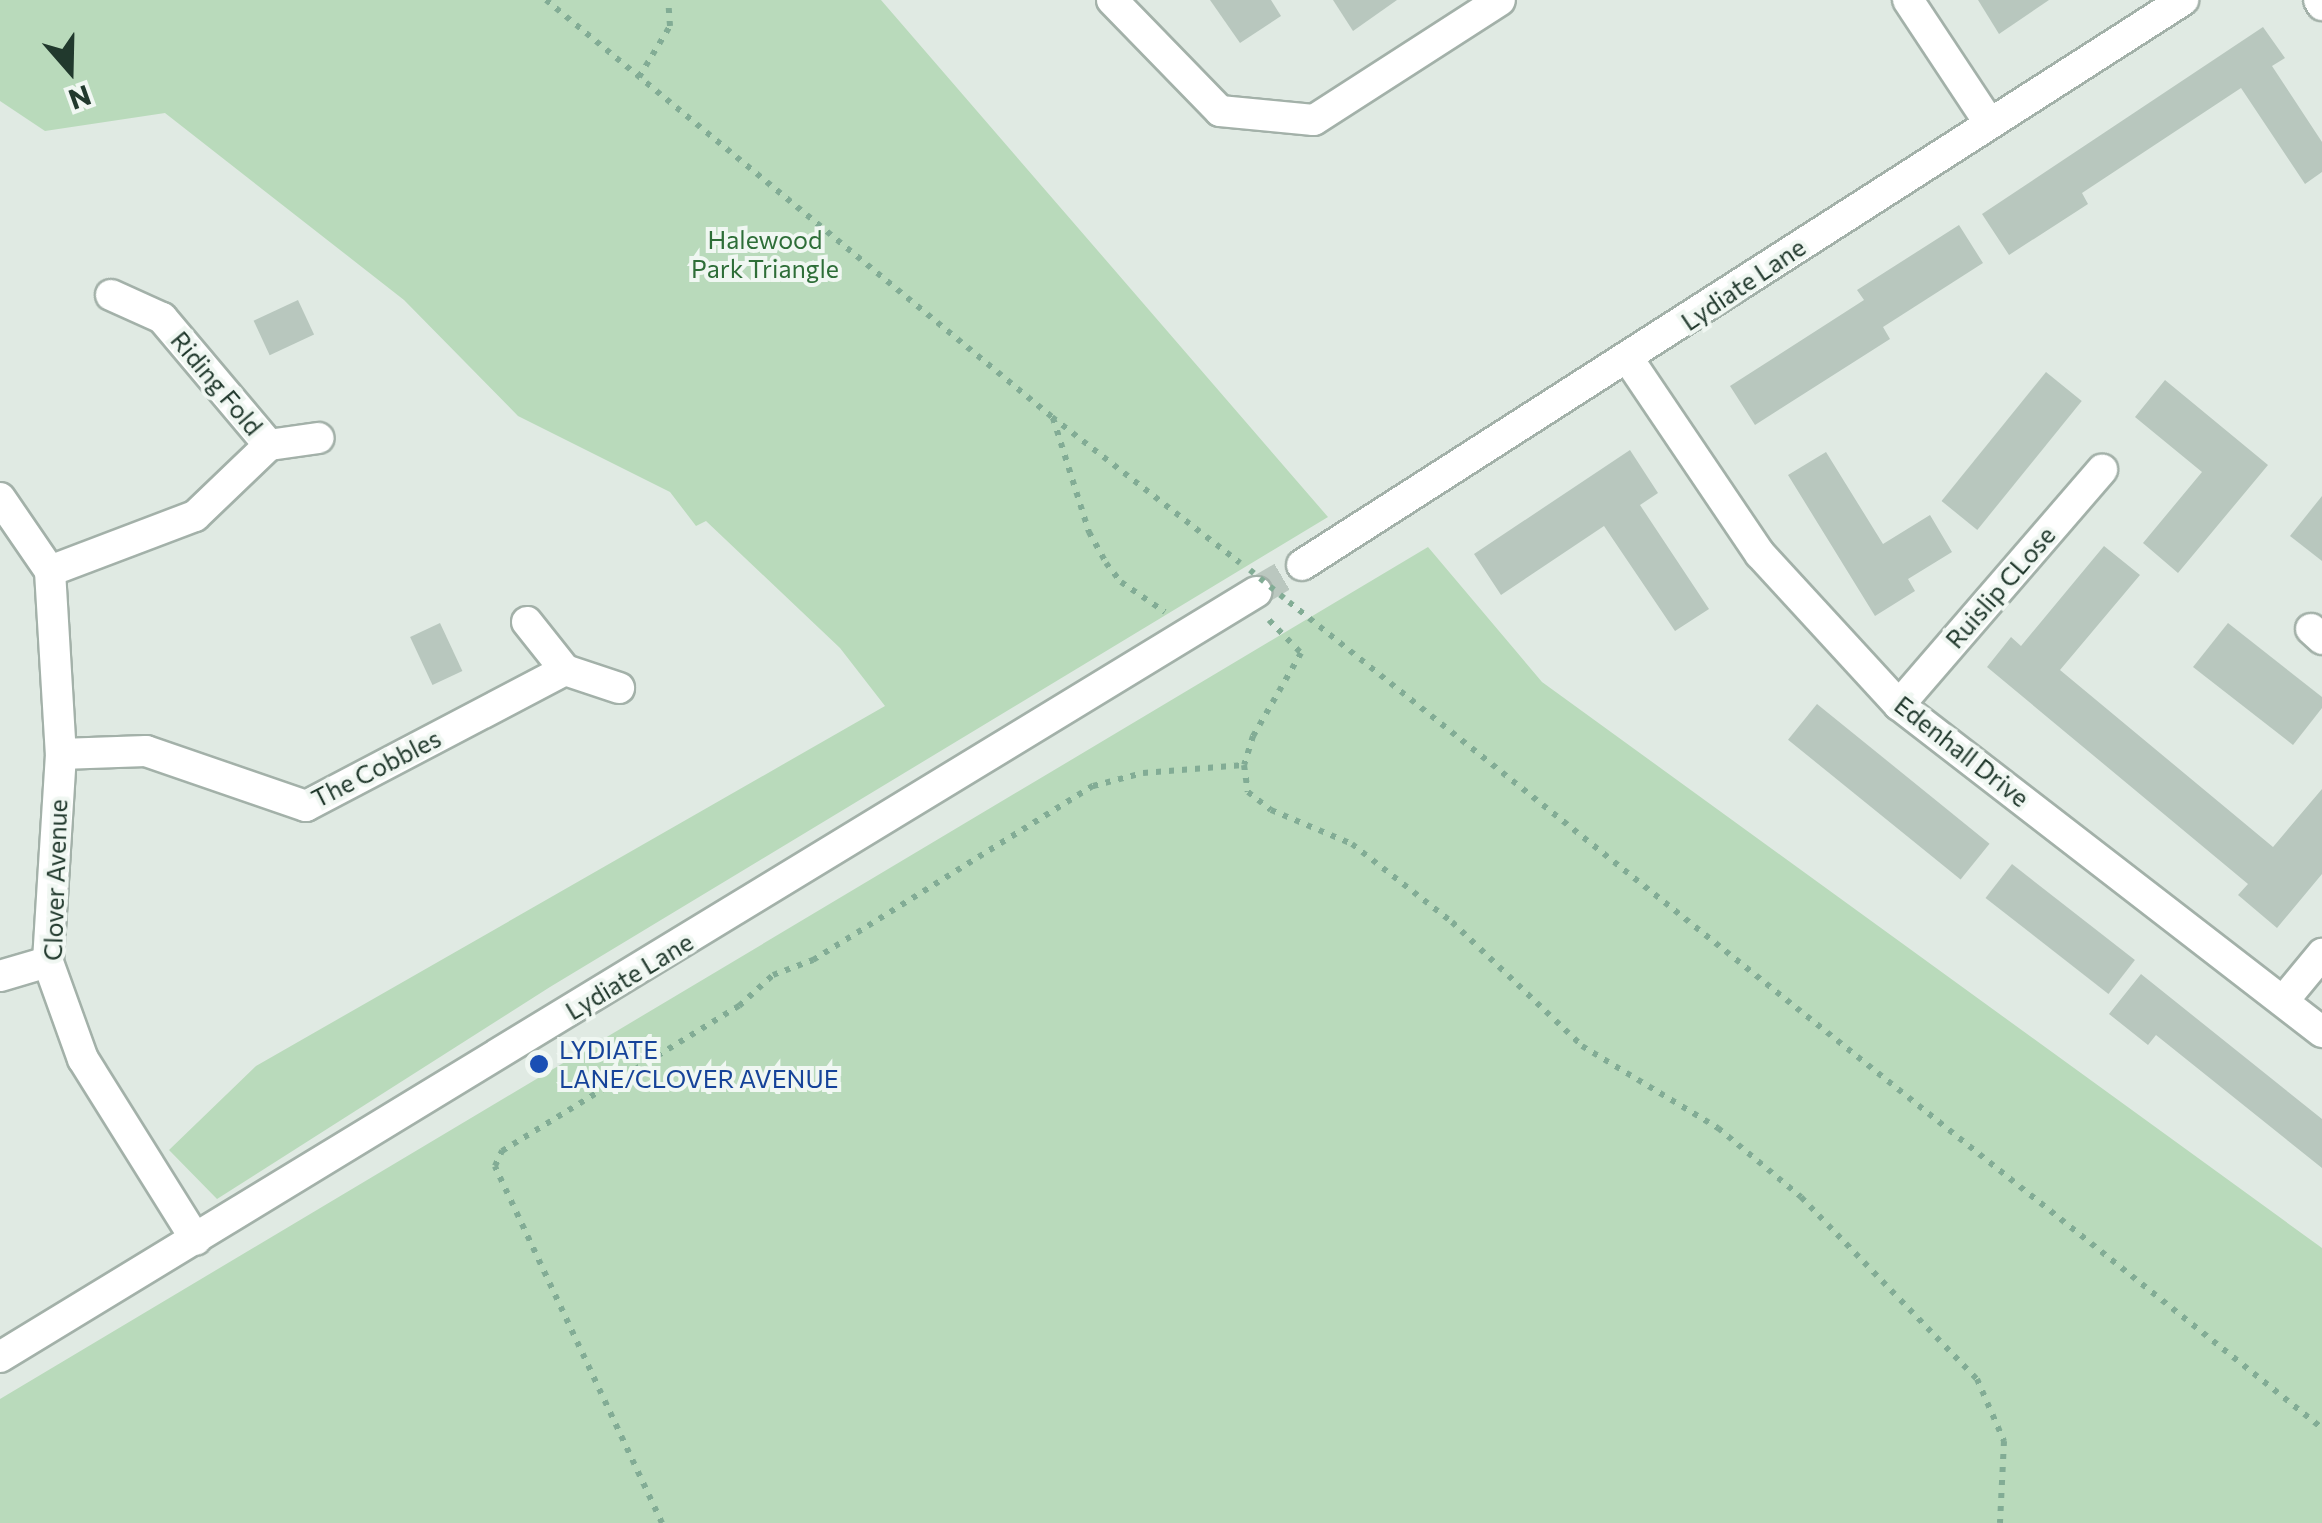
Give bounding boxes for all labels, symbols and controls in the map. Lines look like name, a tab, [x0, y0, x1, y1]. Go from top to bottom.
north arrow	[20, 20, 120, 120]
text: N	[65, 79, 96, 118]
park label: Halewood Park Triangle	[691, 225, 839, 284]
street label: Lydiate Lane	[1675, 232, 1811, 336]
street label: Riding Fold	[165, 325, 269, 441]
street label: Ruislip CLose	[1939, 520, 2061, 654]
street label: Edenhall Drive	[1889, 689, 2035, 813]
street label: The Cobbles	[306, 723, 446, 813]
street label: Clover Avenue	[37, 799, 73, 961]
street label: Lydiate Lane	[560, 926, 698, 1026]
place label: LYDIATE LANE/CLOVER AVENUE	[559, 1035, 838, 1094]
marker: LYDIATE LANE/CLOVER AVENUE	[528, 1053, 550, 1075]

